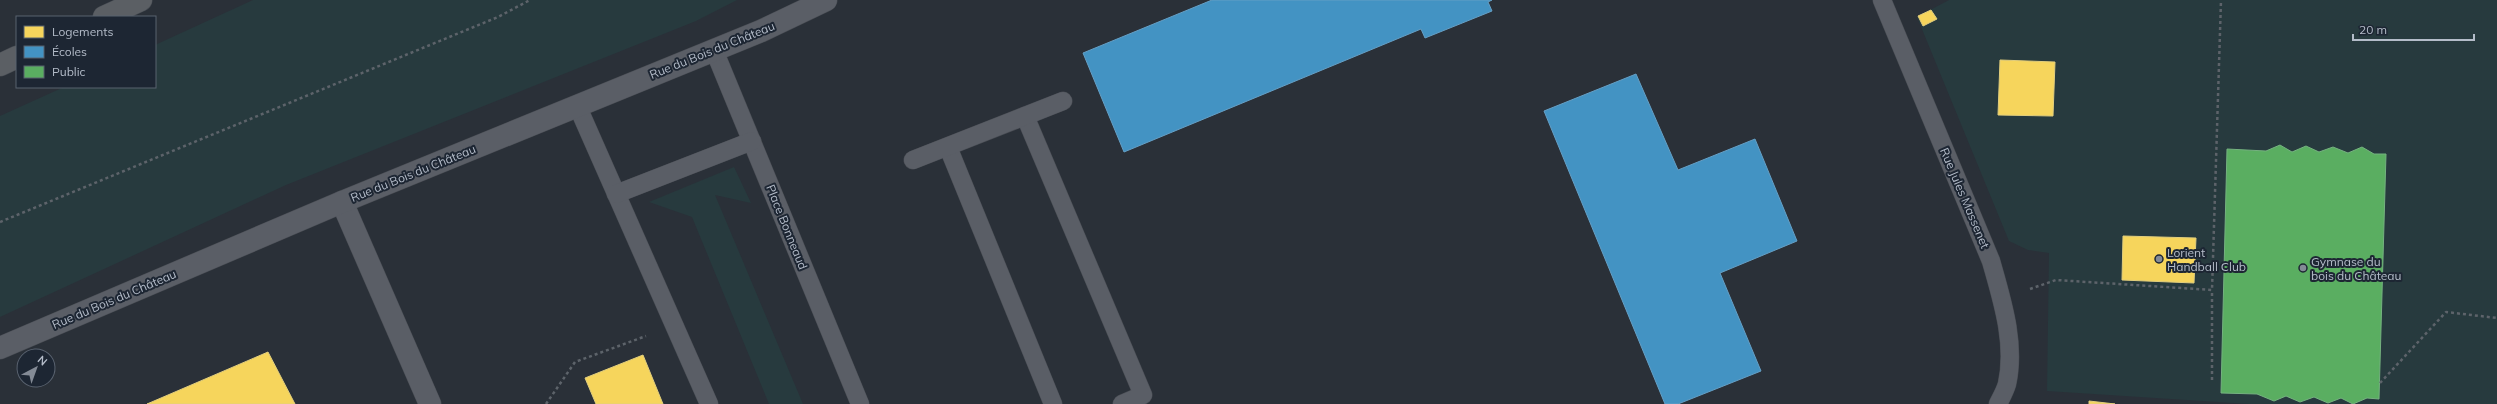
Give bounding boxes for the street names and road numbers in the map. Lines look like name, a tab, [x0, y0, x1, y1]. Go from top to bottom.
street label: Rue du Bois du Château	[647, 18, 777, 82]
street label: Rue du Bois du Château	[348, 141, 478, 205]
street label: Rue Jules Massenet	[1937, 145, 1993, 251]
street label: Place Bonneaud	[763, 182, 811, 272]
street label: Rue du Bois du Château	[50, 266, 178, 332]

